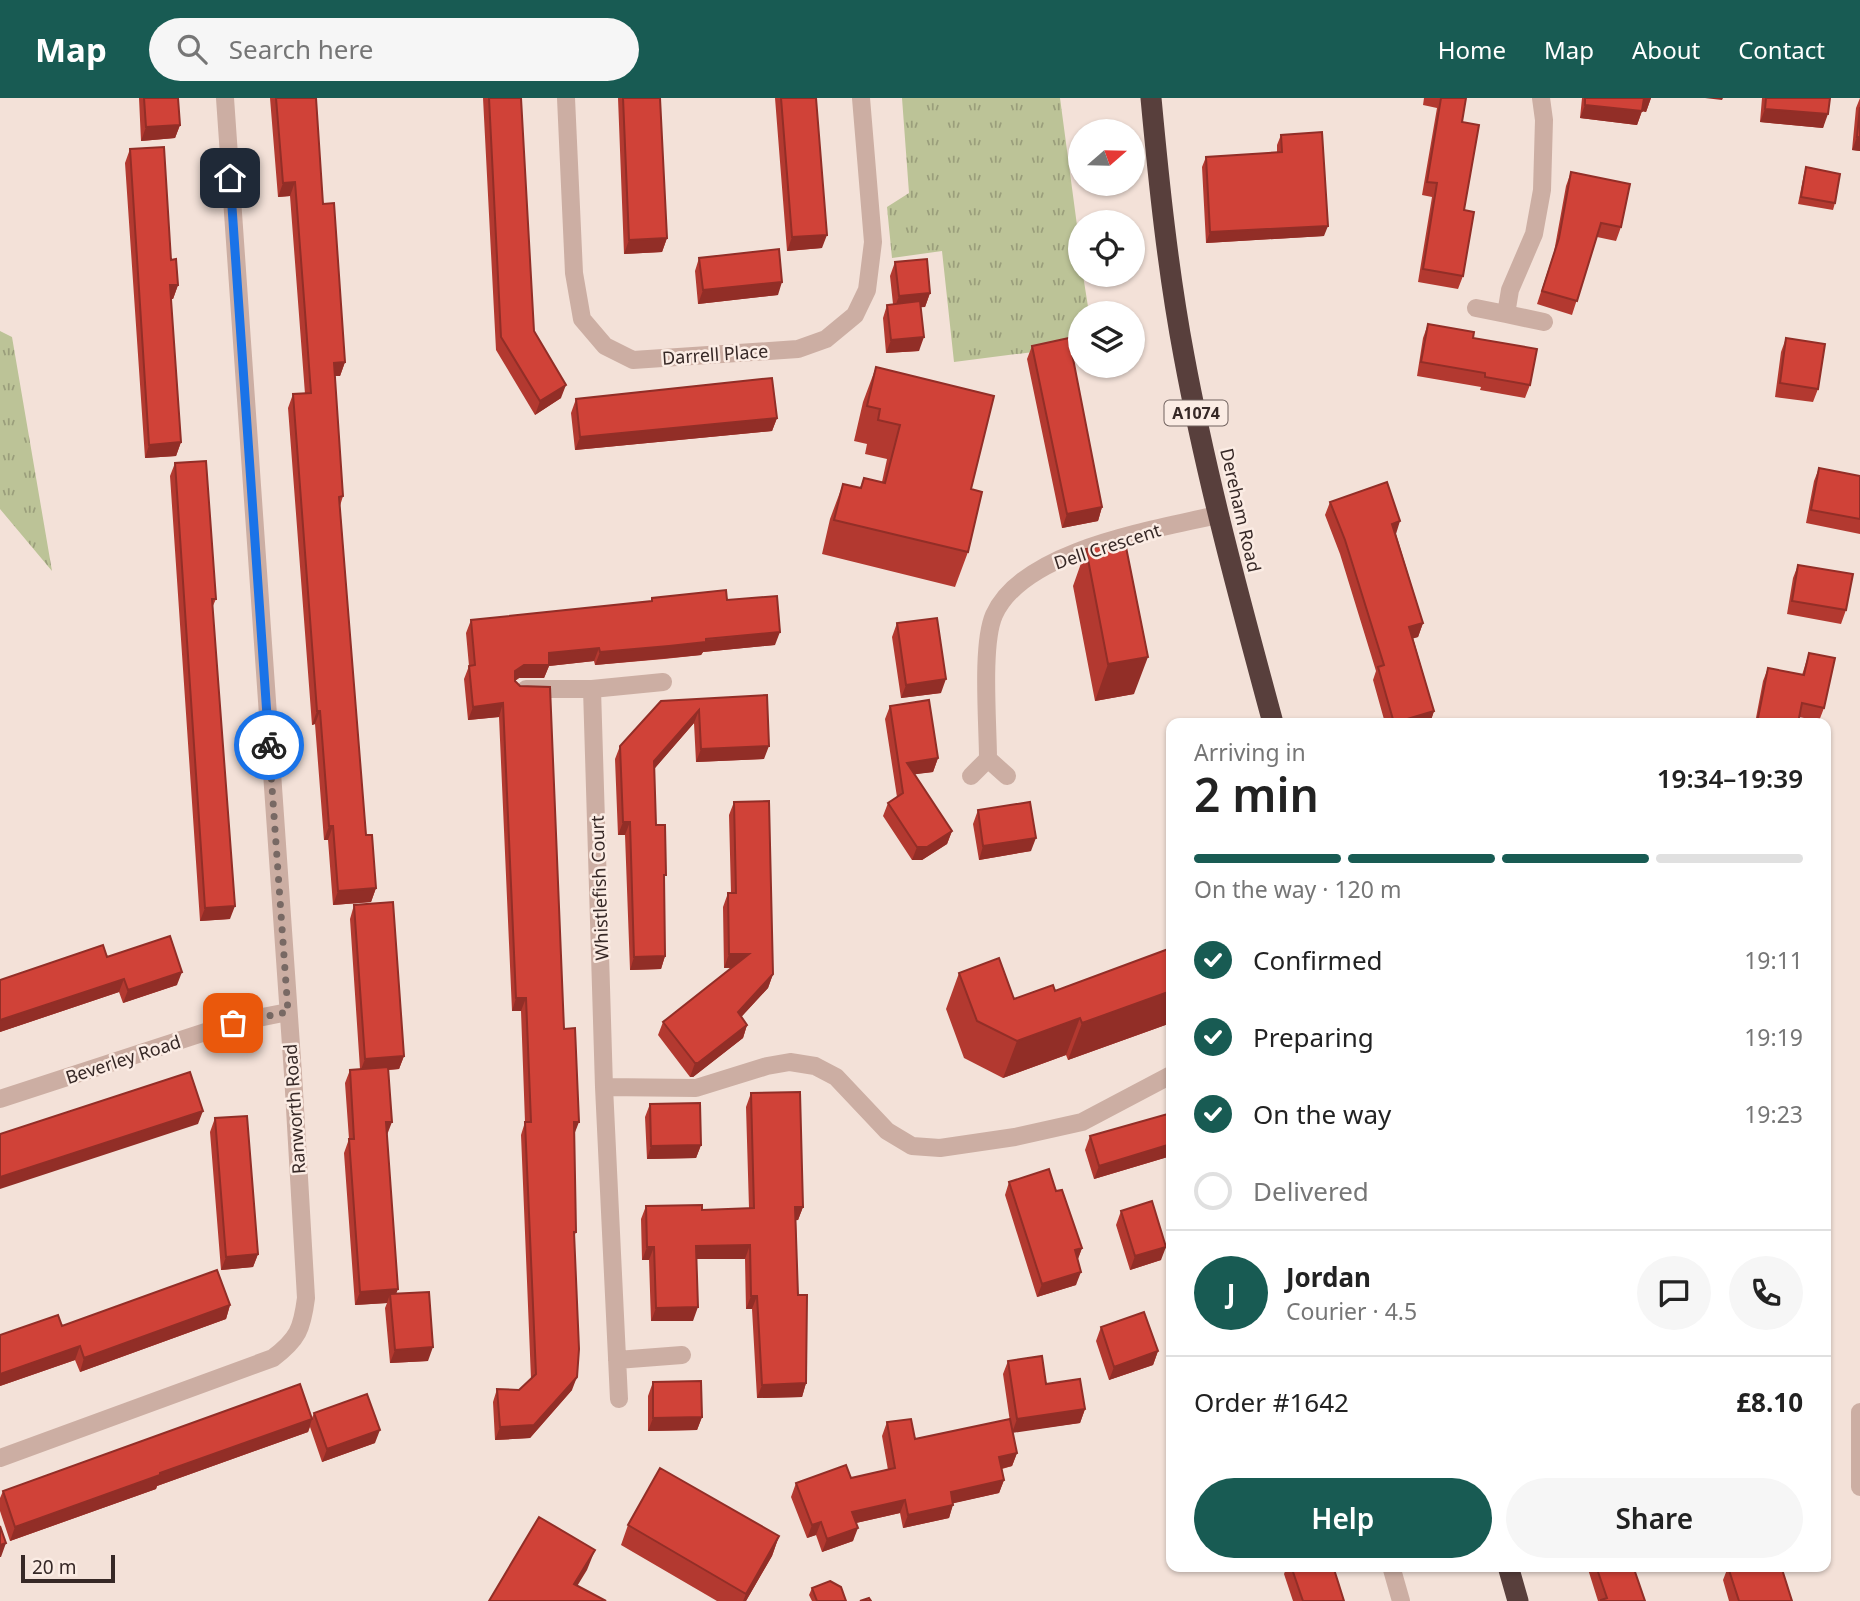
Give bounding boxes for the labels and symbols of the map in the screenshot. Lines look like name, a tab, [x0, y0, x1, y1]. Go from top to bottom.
north arrow	[1068, 119, 1144, 196]
pin	[200, 148, 260, 208]
street label: Darrell Place	[661, 338, 769, 370]
road number: A1074	[1164, 400, 1228, 426]
street label: Dereham Road	[1215, 446, 1267, 574]
street label: Dell Crescent	[1051, 517, 1164, 575]
courier	[234, 710, 304, 780]
street label: Whistlefish Court	[584, 815, 614, 961]
pin	[203, 993, 263, 1053]
street label: Beverley Road	[62, 1029, 184, 1089]
street label: Ranworth Road	[277, 1043, 311, 1175]
scale bar	[21, 1552, 116, 1584]

